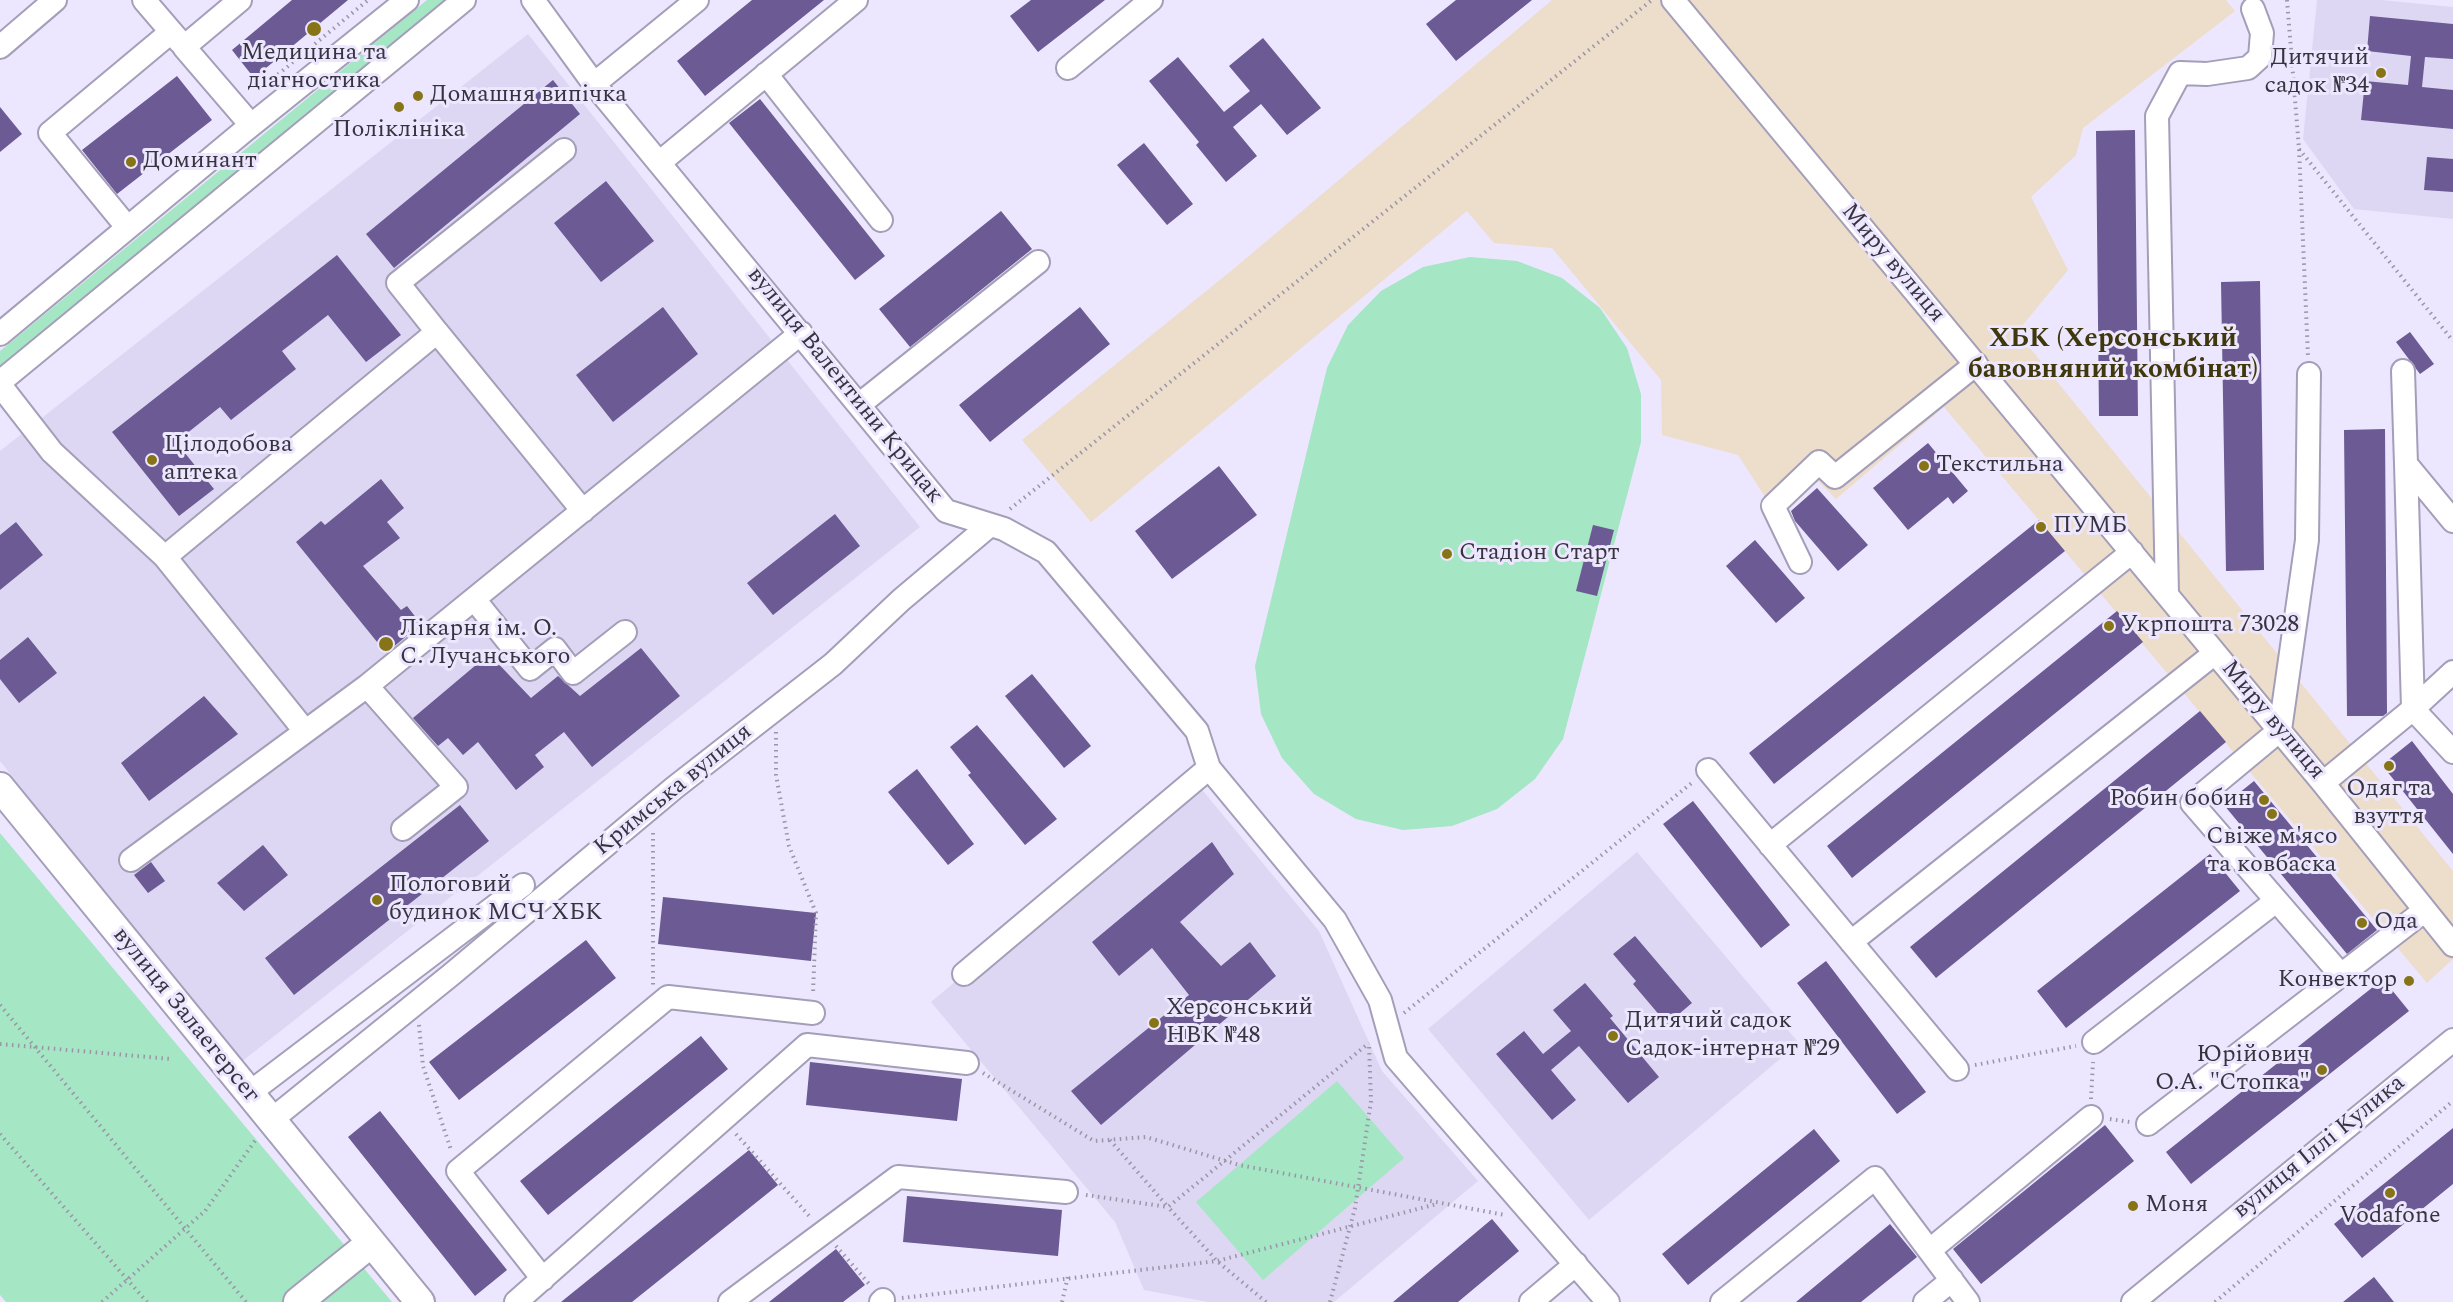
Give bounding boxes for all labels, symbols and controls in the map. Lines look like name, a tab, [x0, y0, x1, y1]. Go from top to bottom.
marker: Медицина та діагностика	[305, 20, 323, 38]
place label: Медицина та діагностика	[241, 40, 387, 96]
place label: Дитячий садок №34	[2265, 45, 2369, 101]
marker: Дитячий садок №34	[2374, 66, 2388, 80]
place label: Домашня випічка	[430, 82, 627, 110]
marker: Домашня випічка	[411, 89, 425, 103]
marker: Поліклініка	[392, 100, 406, 114]
place label: Поліклініка	[333, 117, 465, 145]
place label: Доминант	[143, 148, 257, 176]
marker: Доминант	[124, 155, 138, 169]
street label: Миру вулиця	[1834, 199, 1950, 329]
street label: вулиця Валентини Крицак	[740, 262, 948, 510]
district label: ХБК (Херсонський бавовняний комбінат)	[1968, 325, 2258, 388]
place label: Цiлодобова аптека	[164, 432, 293, 488]
place label: Текстильна	[1936, 452, 2064, 480]
marker: Цiлодобова аптека	[145, 453, 159, 467]
marker: Текстильна	[1917, 459, 1931, 473]
place label: ПУМБ	[2053, 513, 2127, 541]
marker: ПУМБ	[2034, 520, 2048, 534]
place label: Стадіон Старт	[1459, 540, 1619, 568]
marker: Стадіон Старт	[1440, 547, 1454, 561]
place label: Укрпошта 73028	[2121, 612, 2299, 640]
place label: Лікарня ім. О. С. Лучанського	[400, 616, 570, 672]
marker: Укрпошта 73028	[2102, 619, 2116, 633]
marker: Лікарня ім. О. С. Лучанського	[377, 635, 395, 653]
street label: Миру вулиця	[2214, 656, 2330, 786]
street label: Кримська вулиця	[589, 719, 759, 863]
marker: Одяг та взуття	[2382, 759, 2396, 773]
place label: Одяг та взуття	[2346, 776, 2432, 832]
place label: Робин бобин	[2109, 786, 2252, 814]
marker: Робин бобин	[2257, 793, 2271, 807]
marker: Свіже м'ясо та ковбаска	[2265, 807, 2279, 821]
place label: Свіже м'ясо та ковбаска	[2206, 824, 2338, 880]
place label: Пологовий будинок МСЧ ХБК	[389, 872, 602, 928]
marker: Пологовий будинок МСЧ ХБК	[370, 893, 384, 907]
place label: Ода	[2374, 909, 2418, 937]
marker: Ода	[2355, 916, 2369, 930]
street label: вулиця Залаегерсег	[105, 922, 265, 1110]
place label: Конвектор	[2278, 967, 2397, 995]
marker: Конвектор	[2402, 974, 2416, 988]
place label: Херсонський НВК №48	[1166, 995, 1313, 1051]
place label: Дитячий садок Садок-інтернат №29	[1625, 1008, 1840, 1064]
marker: Херсонський НВК №48	[1147, 1016, 1161, 1030]
marker: Дитячий садок Садок-інтернат №29	[1606, 1029, 1620, 1043]
place label: Юрійович О.А. "Стопка"	[2155, 1042, 2310, 1098]
marker: Юрійович О.А. "Стопка"	[2315, 1063, 2329, 1077]
street label: вулиця Іллі Кулика	[2228, 1070, 2412, 1226]
marker: Vodafone	[2383, 1186, 2397, 1200]
place label: Моня	[2145, 1192, 2208, 1220]
marker: Моня	[2126, 1199, 2140, 1213]
place label: Vodafone	[2339, 1203, 2441, 1231]

